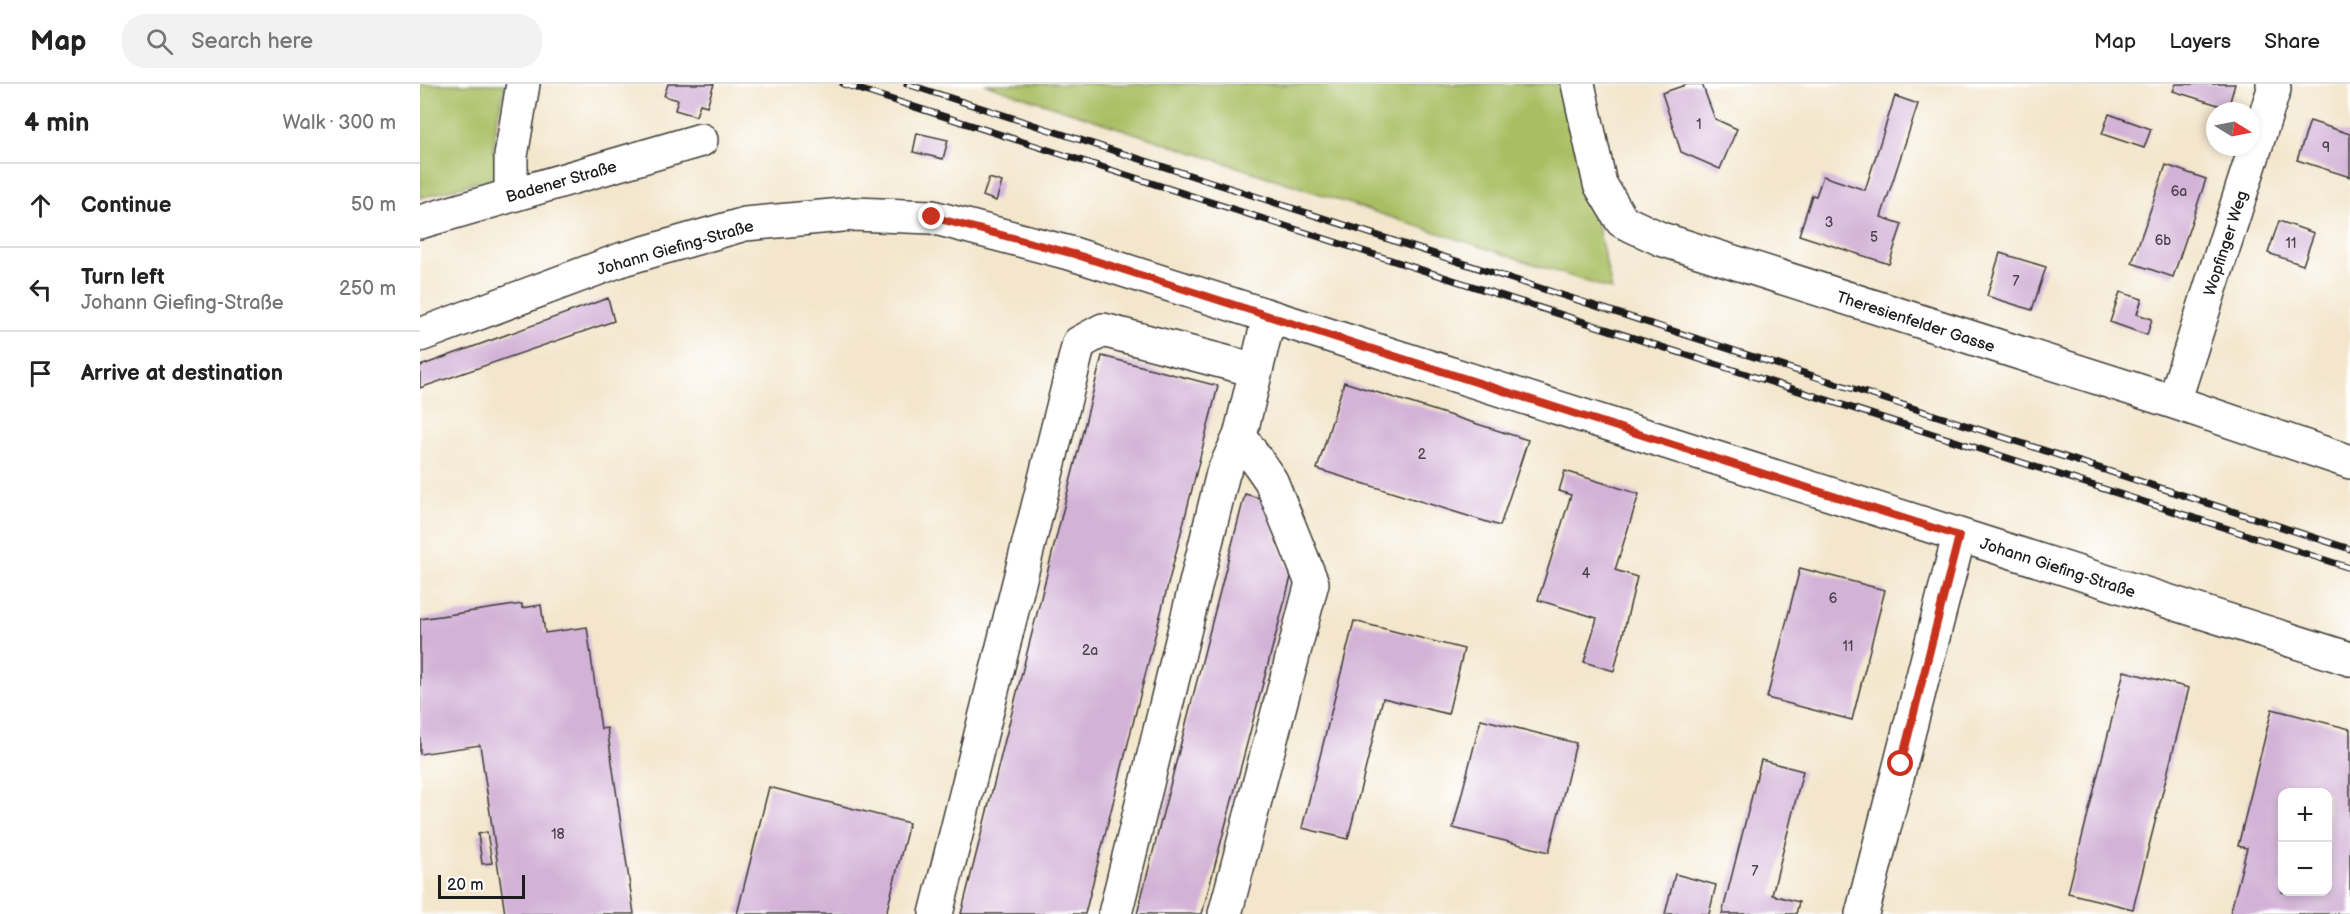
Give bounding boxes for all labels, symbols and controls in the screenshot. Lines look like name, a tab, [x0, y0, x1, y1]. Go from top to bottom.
search box	[122, 14, 542, 68]
text: Map	[30, 25, 86, 58]
icon: search	[143, 25, 176, 58]
text: Search here	[191, 28, 313, 55]
text: Map	[2094, 29, 2136, 54]
text: Layers	[2169, 29, 2231, 54]
text: Share	[2264, 29, 2320, 54]
north arrow	[2206, 102, 2260, 156]
text: 4 min	[24, 108, 89, 139]
text: Walk · 300 m	[283, 111, 396, 135]
house number: 1	[1696, 116, 1702, 133]
house number: 9	[2322, 139, 2330, 156]
street label: Badener Straße	[504, 157, 620, 207]
house number: 6a	[2171, 183, 2187, 200]
street label: Wopfinger Weg	[2200, 188, 2252, 298]
icon: ahead	[24, 189, 57, 222]
text: Continue	[81, 192, 171, 219]
text: 50 m	[351, 193, 396, 217]
route end	[918, 203, 944, 229]
house number: 3	[1825, 214, 1833, 231]
street label: Johann Giefing-Straße	[595, 217, 756, 280]
house number: 5	[1870, 229, 1878, 246]
house number: 6b	[2155, 232, 2171, 249]
house number: 11	[2286, 235, 2296, 252]
text: Turn left	[81, 264, 165, 291]
icon: left	[24, 273, 57, 306]
house number: 7	[2013, 273, 2020, 290]
text: 250 m	[339, 277, 396, 301]
street label: Theresienfelder Gasse	[1834, 288, 1998, 357]
text: Johann Giefing-Straße	[81, 291, 284, 315]
icon: arrive	[24, 357, 57, 390]
text: Arrive at destination	[81, 360, 283, 387]
house number: 2	[1418, 446, 1427, 463]
street label: Johann Giefing-Straße	[1978, 534, 2138, 603]
house number: 4	[1582, 565, 1591, 582]
house number: 6	[1829, 590, 1838, 607]
house number: 11	[1843, 638, 1853, 655]
house number: 2a	[1082, 642, 1098, 659]
route start	[1887, 750, 1913, 776]
map controls	[2278, 788, 2332, 896]
button: +	[2278, 788, 2332, 842]
house number: 18	[551, 826, 565, 843]
button: −	[2278, 842, 2332, 896]
house number: 7	[1752, 863, 1759, 880]
scale bar	[438, 872, 525, 900]
text: 20 m	[447, 876, 483, 895]

